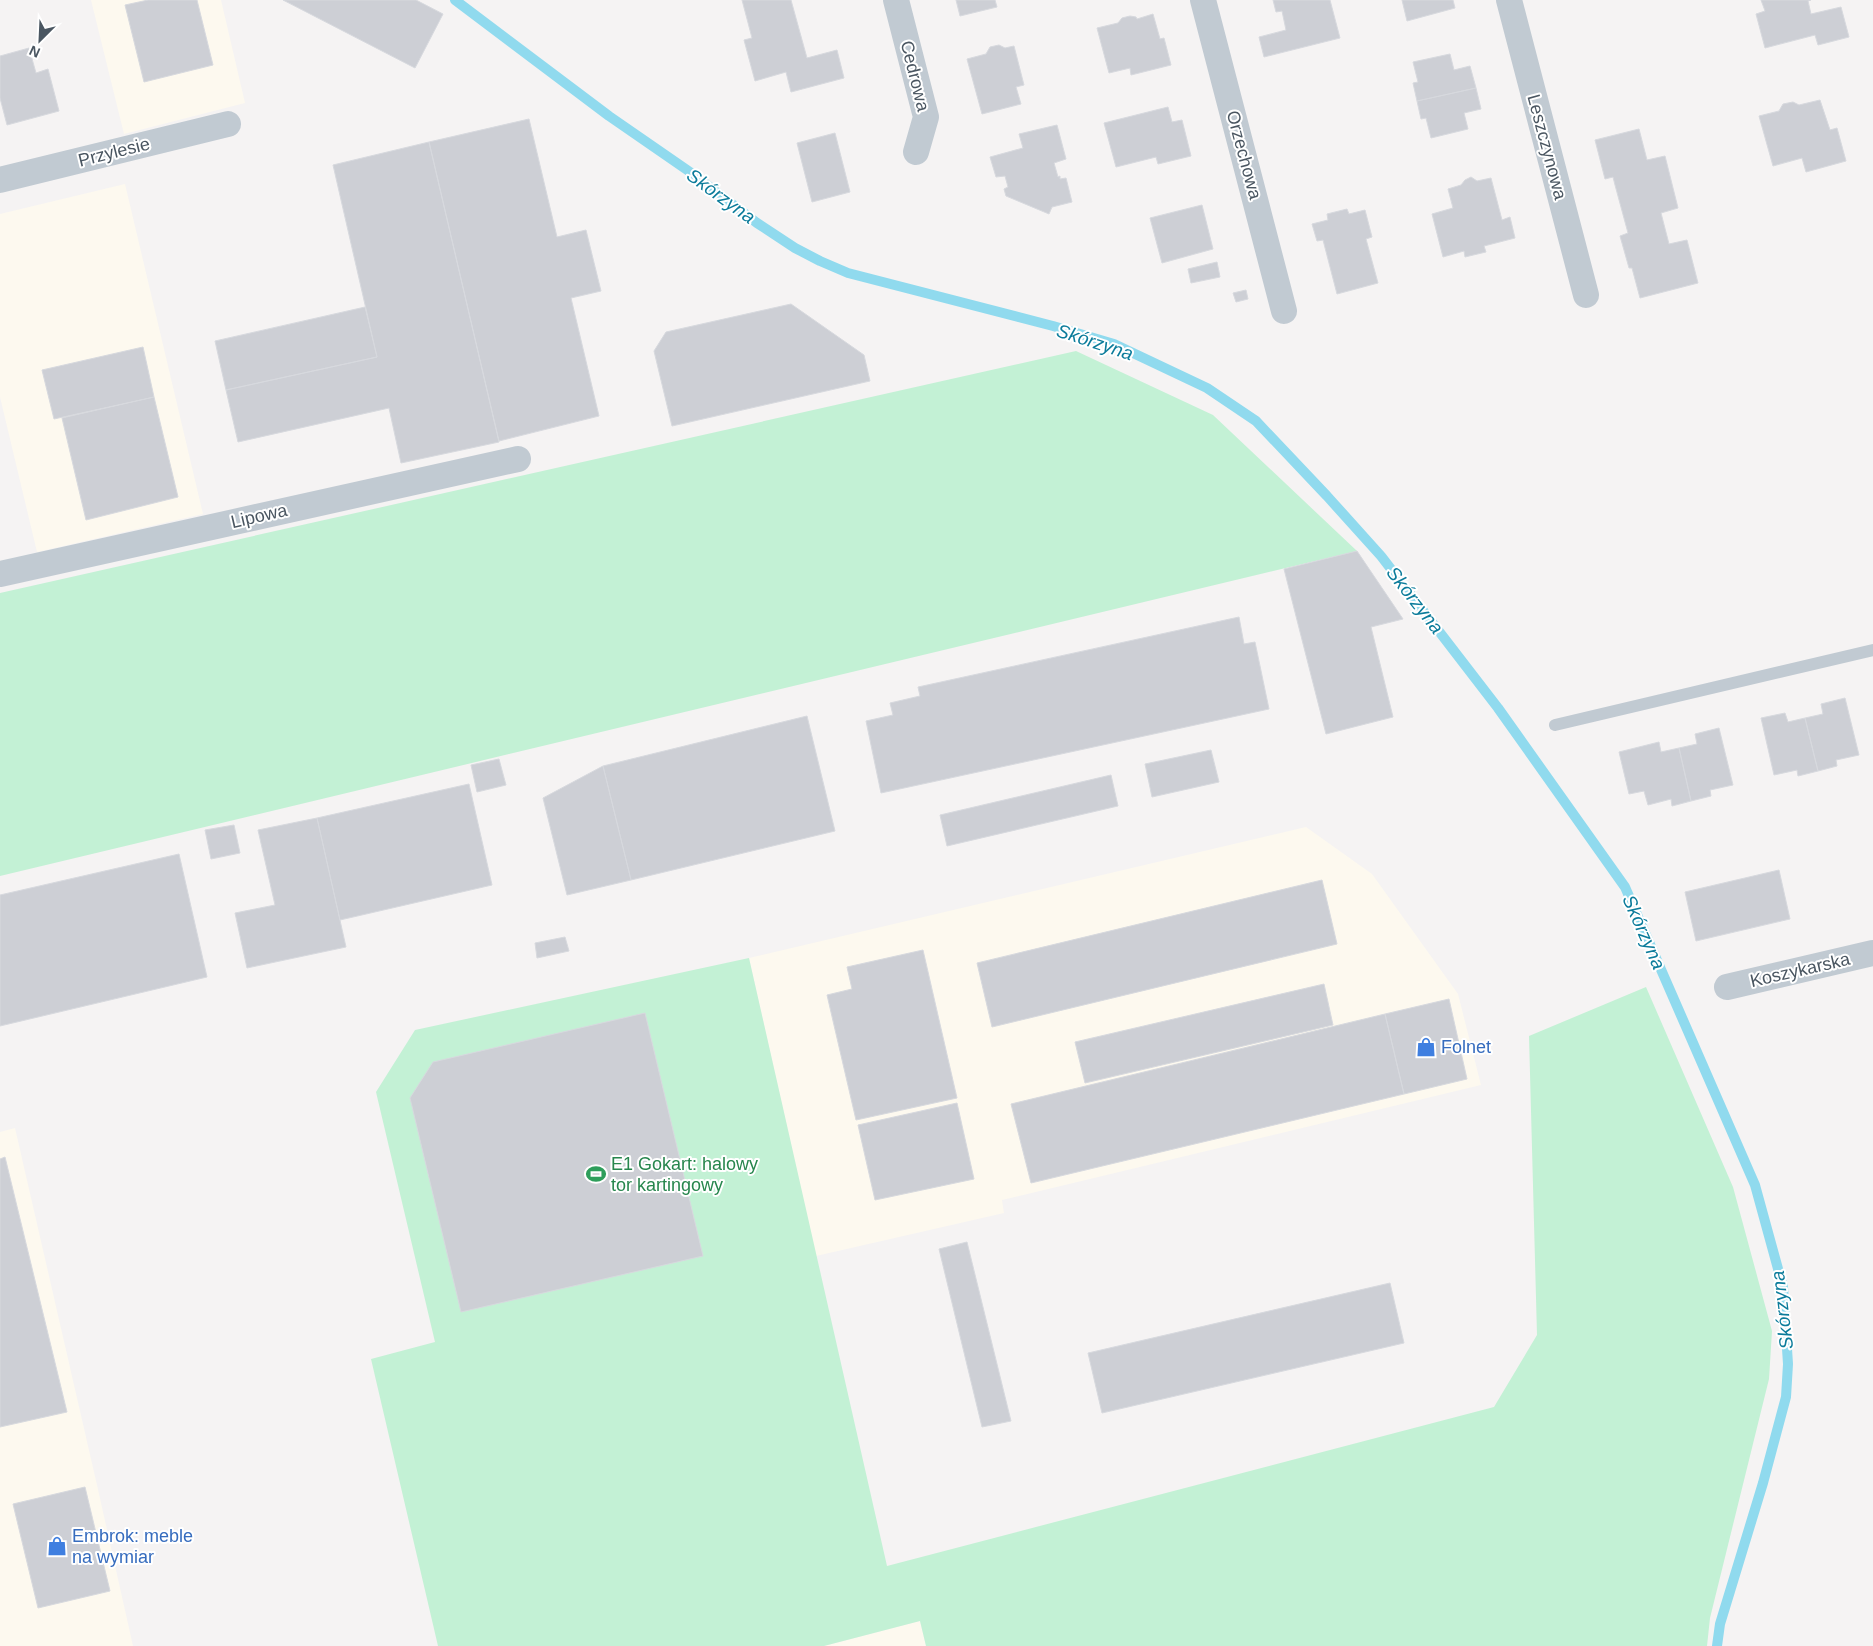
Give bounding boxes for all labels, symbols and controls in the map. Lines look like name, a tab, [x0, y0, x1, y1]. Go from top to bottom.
north arrow	[15, 15, 65, 65]
street label: Cedrowa	[897, 39, 934, 114]
text: N	[27, 43, 43, 61]
street label: Leszczynowa	[1523, 92, 1571, 203]
street label: Orzechowa	[1223, 108, 1266, 203]
street label: Przylesie	[76, 133, 152, 171]
water label: Skórzyna	[683, 164, 759, 228]
water label: Skórzyna	[1054, 320, 1136, 364]
street label: Lipowa	[229, 500, 290, 532]
water label: Skórzyna	[1382, 562, 1448, 638]
water label: Skórzyna	[1618, 892, 1670, 972]
street label: Koszykarska	[1748, 949, 1853, 991]
shop icon: Folnet	[1415, 1036, 1437, 1058]
place label: Folnet	[1441, 1037, 1491, 1057]
place label: E1 Gokart: halowy tor kartingowy	[611, 1154, 758, 1195]
sports icon: E1 Gokart: halowy tor kartingowy	[585, 1163, 607, 1185]
water label: Skórzyna	[1767, 1269, 1797, 1351]
place label: Embrok: meble na wymiar	[72, 1526, 193, 1567]
shop icon: Embrok: meble na wymiar	[46, 1535, 68, 1557]

